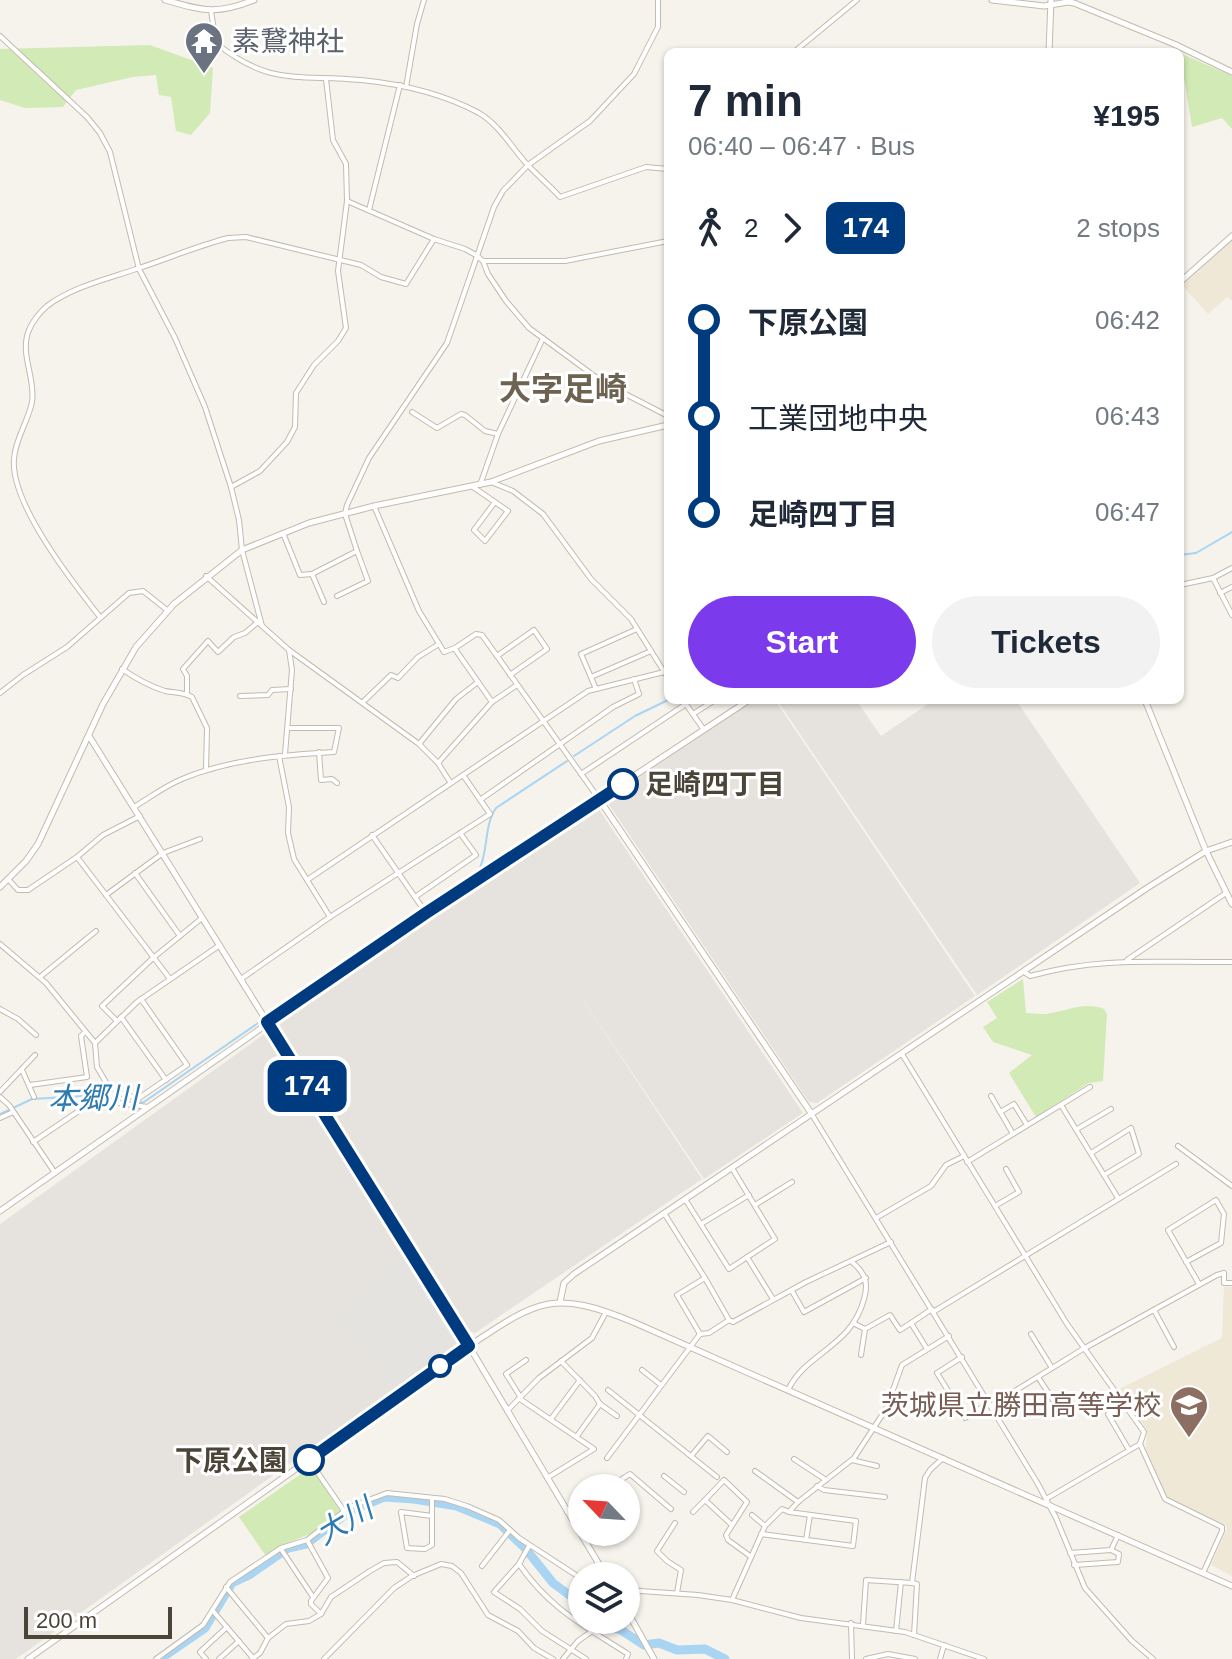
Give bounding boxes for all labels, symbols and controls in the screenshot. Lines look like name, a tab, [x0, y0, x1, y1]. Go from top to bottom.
temple icon: 素鵞神社	[183, 20, 225, 75]
place label: 素鵞神社	[232, 26, 344, 57]
text: 7 min	[688, 76, 803, 125]
text: ¥195	[1093, 99, 1160, 132]
text: 06:40 – 06:47 · Bus	[688, 131, 915, 161]
icon: walk	[688, 206, 732, 250]
icon: forward	[770, 206, 814, 250]
text: 174	[842, 212, 889, 243]
text: 2	[744, 213, 758, 243]
text: 2 stops	[1076, 213, 1160, 243]
text: 06:42	[1095, 305, 1160, 335]
text: 下原公園	[748, 306, 868, 339]
district label: 大字足崎	[499, 371, 627, 407]
text: 06:43	[1095, 401, 1160, 431]
text: 工業団地中央	[748, 402, 928, 435]
text: 06:47	[1095, 497, 1160, 527]
text: 足崎四丁目	[748, 498, 898, 531]
button: Start	[688, 596, 916, 688]
button: Tickets	[932, 596, 1160, 688]
marker: 足崎四丁目	[608, 769, 638, 799]
place label: 足崎四丁目	[645, 769, 785, 800]
line badge: 174	[261, 1060, 353, 1112]
text: 174	[284, 1070, 330, 1101]
water label: 本郷川	[48, 1081, 141, 1115]
unlabelled marker	[429, 1355, 451, 1377]
school or university icon: 茨城県立勝田高等学校	[1168, 1384, 1210, 1439]
place label: 茨城県立勝田高等学校	[881, 1390, 1161, 1421]
place label: 下原公園	[175, 1445, 287, 1476]
marker: 下原公園	[294, 1445, 324, 1475]
north arrow	[568, 1474, 640, 1546]
map controls	[568, 1474, 640, 1634]
water label: 大川	[310, 1490, 381, 1551]
button: layers	[568, 1562, 640, 1634]
scale bar	[24, 1603, 172, 1639]
text: 200 m	[36, 1608, 97, 1633]

